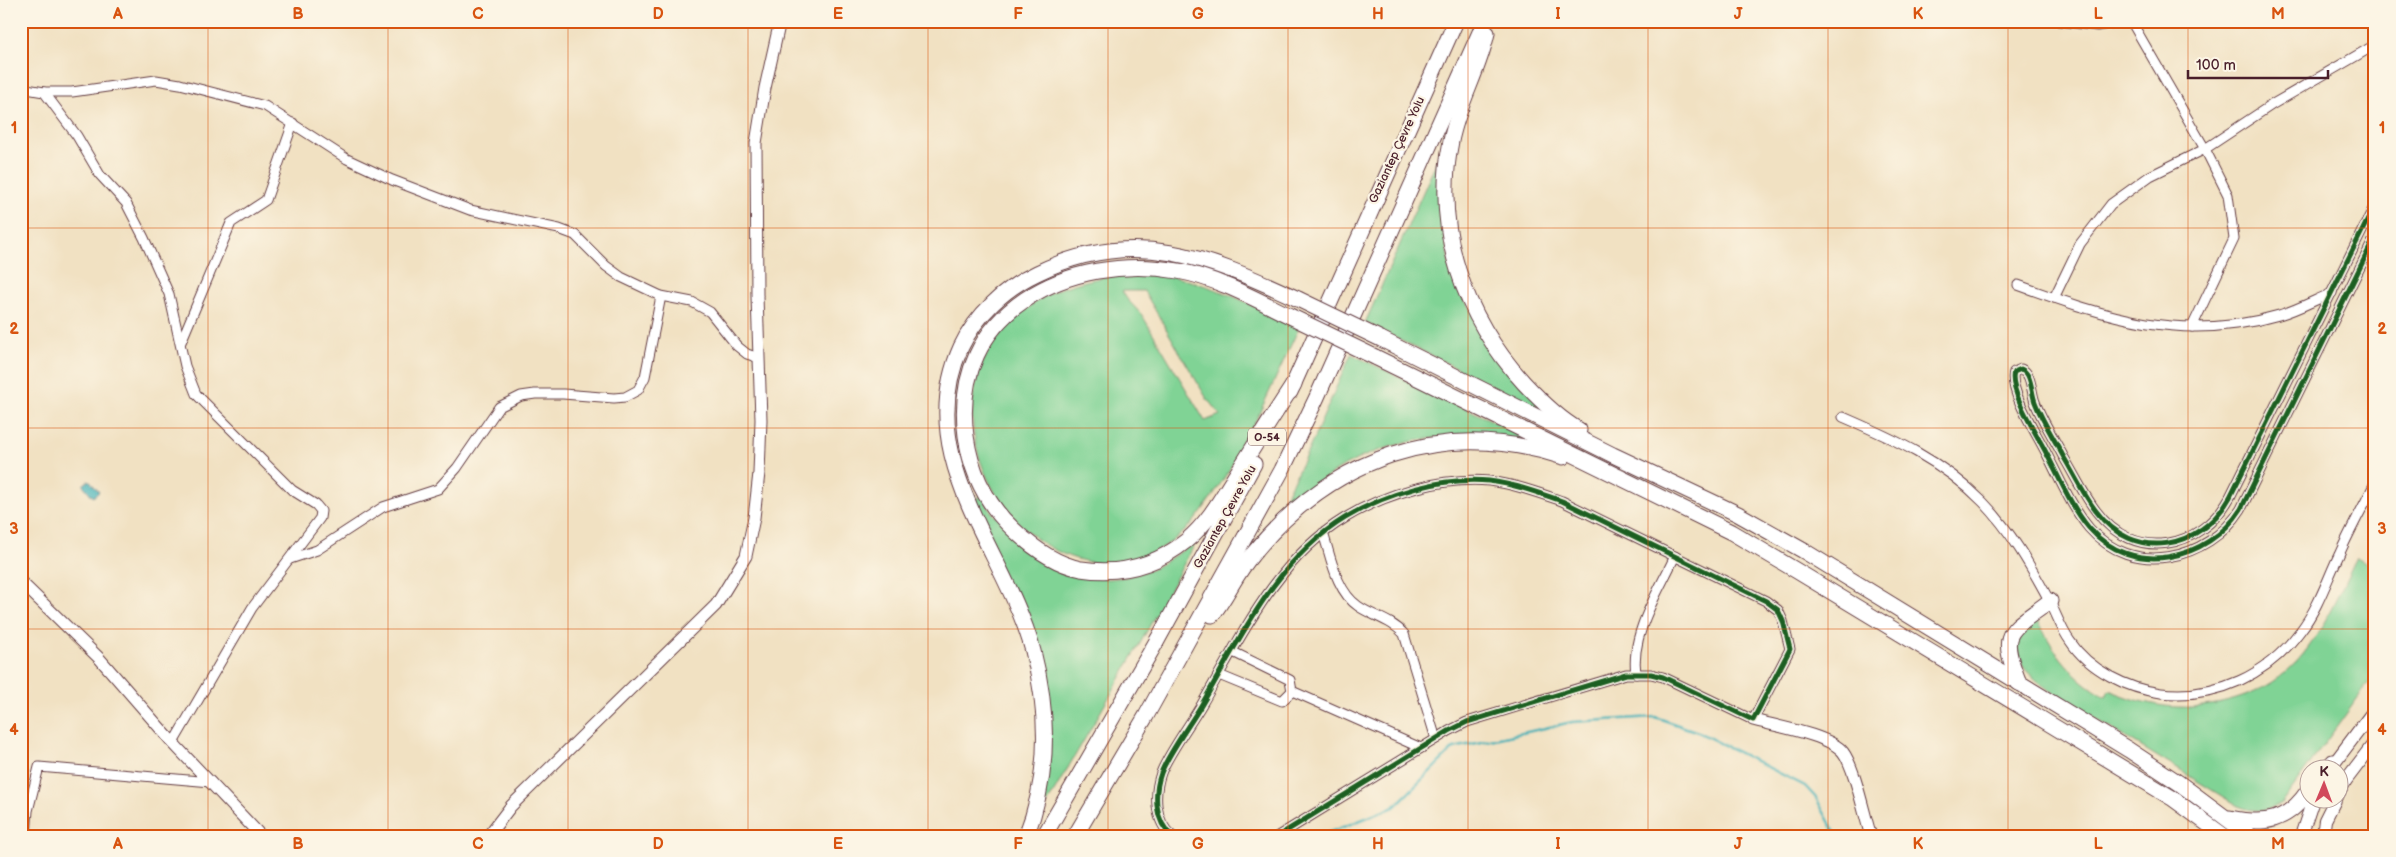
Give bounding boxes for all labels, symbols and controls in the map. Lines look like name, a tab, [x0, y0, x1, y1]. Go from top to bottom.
text: A	[112, 5, 123, 24]
text: B	[292, 5, 304, 24]
text: C	[472, 5, 484, 24]
text: D	[652, 5, 664, 24]
text: E	[833, 5, 843, 24]
text: F	[1013, 5, 1023, 24]
text: G	[1192, 5, 1204, 24]
text: H	[1372, 5, 1384, 24]
text: I	[1555, 5, 1561, 24]
text: J	[1734, 5, 1743, 24]
text: K	[1913, 5, 1924, 24]
text: L	[2093, 5, 2103, 24]
text: M	[2271, 5, 2285, 24]
scale bar	[2188, 48, 2328, 80]
text: 100 m	[2196, 56, 2236, 75]
street label: Gaziantep Çevre Yolu	[1366, 94, 1428, 206]
text: 1	[11, 119, 17, 138]
text: 1	[2379, 119, 2385, 138]
text: 2	[9, 320, 19, 339]
text: 2	[2377, 320, 2387, 339]
road number: O-54	[1248, 428, 1286, 446]
street label: Gaziantep Çevre Yolu	[1190, 463, 1260, 571]
text: 3	[9, 520, 19, 539]
text: 3	[2377, 520, 2387, 539]
text: 4	[9, 721, 19, 740]
text: 4	[2377, 721, 2387, 740]
north arrow	[2298, 760, 2348, 810]
text: K	[2319, 763, 2330, 780]
text: A	[112, 835, 123, 854]
text: B	[292, 835, 304, 854]
text: C	[472, 835, 484, 854]
text: D	[652, 835, 664, 854]
text: E	[833, 835, 843, 854]
text: F	[1013, 835, 1023, 854]
text: G	[1192, 835, 1204, 854]
text: H	[1372, 835, 1384, 854]
text: I	[1555, 835, 1561, 854]
text: J	[1734, 835, 1743, 854]
text: K	[1913, 835, 1924, 854]
text: L	[2093, 835, 2103, 854]
text: M	[2271, 835, 2285, 854]

